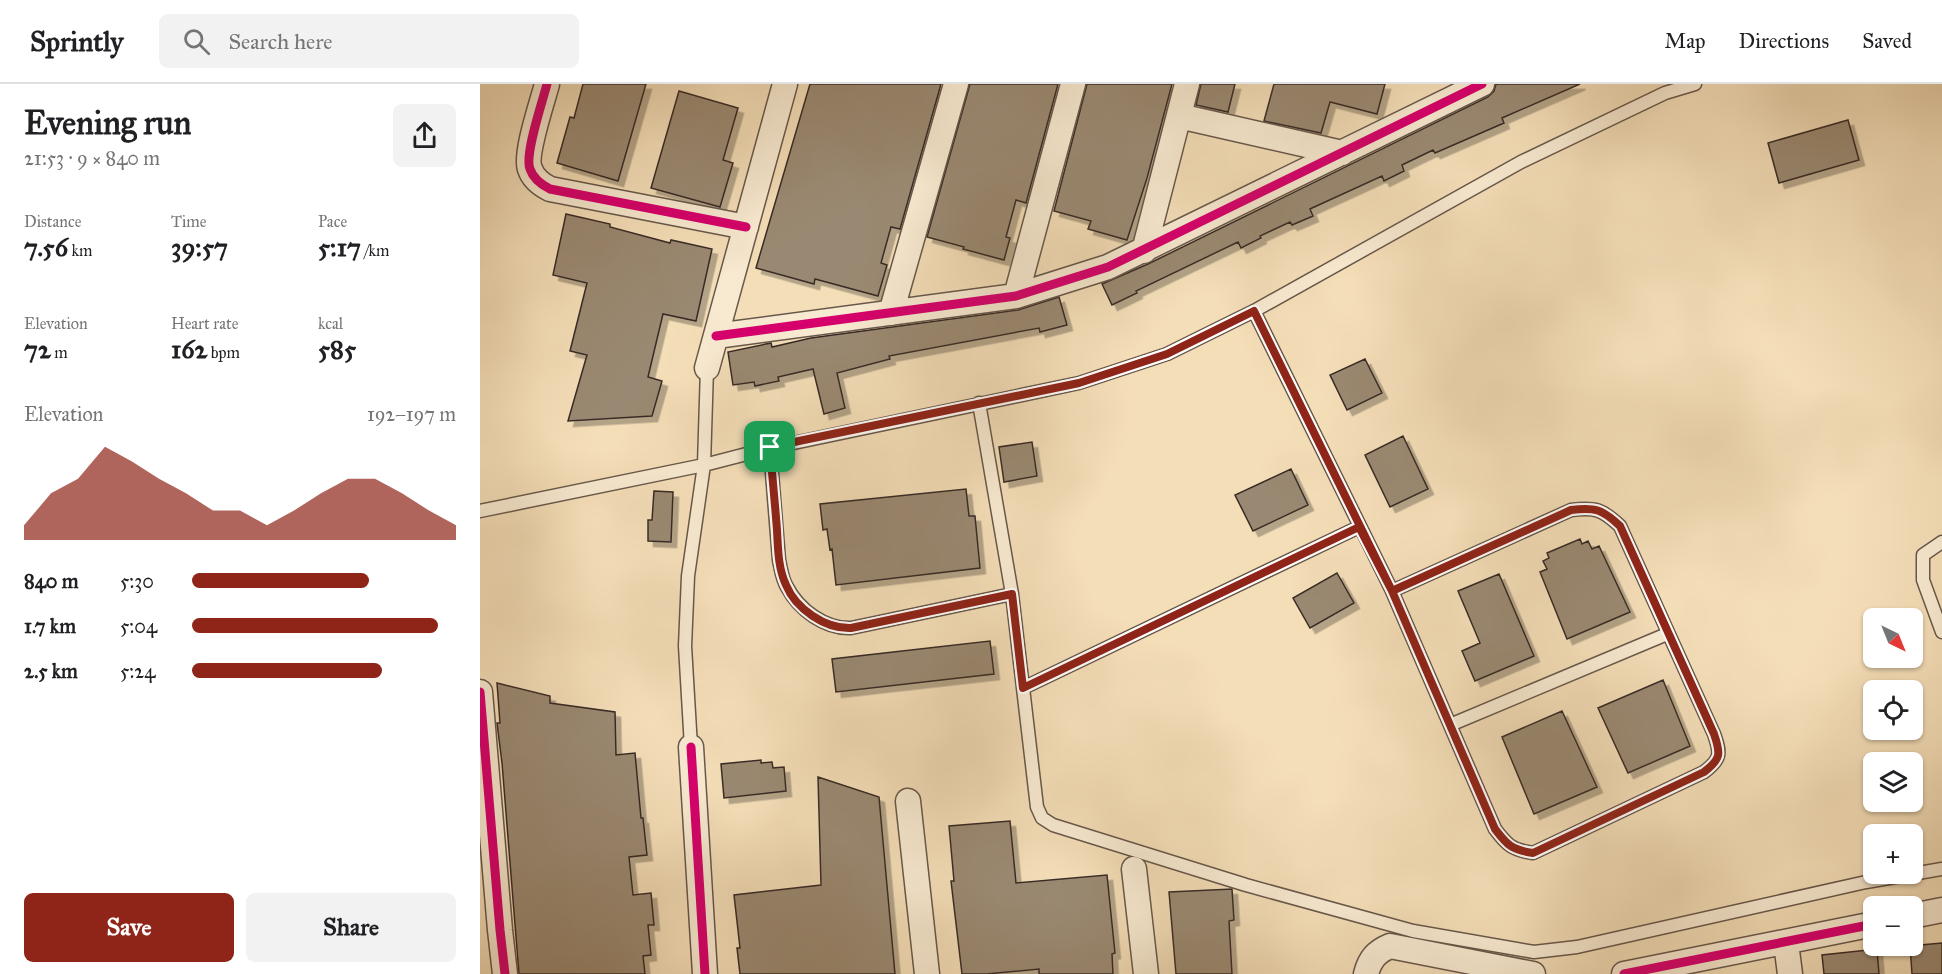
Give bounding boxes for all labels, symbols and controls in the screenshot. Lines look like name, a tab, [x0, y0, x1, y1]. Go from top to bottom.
search box	[159, 14, 579, 68]
text: Sprintly	[30, 24, 123, 59]
icon: search	[180, 25, 213, 58]
text: Search here	[228, 28, 332, 55]
text: Map	[1665, 28, 1706, 54]
text: Directions	[1739, 28, 1829, 54]
text: Saved	[1862, 28, 1912, 54]
text: Evening run	[24, 103, 191, 143]
button: share	[393, 104, 456, 167]
text: 21:53 · 9 × 840 m	[24, 146, 160, 170]
text: Distance	[24, 212, 81, 231]
text: Time	[171, 212, 206, 231]
text: Pace	[318, 212, 347, 231]
text: 7.56	[24, 231, 68, 263]
text: 39:57	[171, 231, 228, 263]
text: 5:17	[318, 231, 361, 263]
text: km	[68, 241, 92, 260]
text: /km	[361, 241, 389, 260]
text: Elevation	[24, 314, 88, 333]
text: Heart rate	[171, 314, 238, 333]
text: kcal	[318, 314, 343, 333]
text: 72	[24, 333, 51, 365]
text: 162	[171, 333, 207, 365]
text: 585	[318, 333, 356, 365]
text: m	[51, 343, 68, 362]
text: bpm	[207, 343, 240, 362]
text: Elevation	[24, 402, 103, 426]
text: 192–197 m	[367, 402, 456, 426]
pin	[744, 421, 795, 472]
icon: arrive	[753, 430, 786, 463]
text: 840 m	[24, 569, 79, 593]
text: 5:30	[120, 569, 154, 593]
north arrow	[1863, 608, 1923, 668]
map controls	[1863, 608, 1923, 956]
text: 1.7 km	[24, 614, 76, 638]
text: 5:04	[120, 614, 157, 638]
text: 2.5 km	[24, 659, 78, 683]
text: 5:24	[120, 659, 155, 683]
button: locate	[1863, 680, 1923, 740]
button: layers	[1863, 752, 1923, 812]
button: +	[1863, 824, 1923, 884]
button: Save	[24, 893, 234, 962]
button: Share	[246, 893, 456, 962]
button: −	[1863, 896, 1923, 956]

